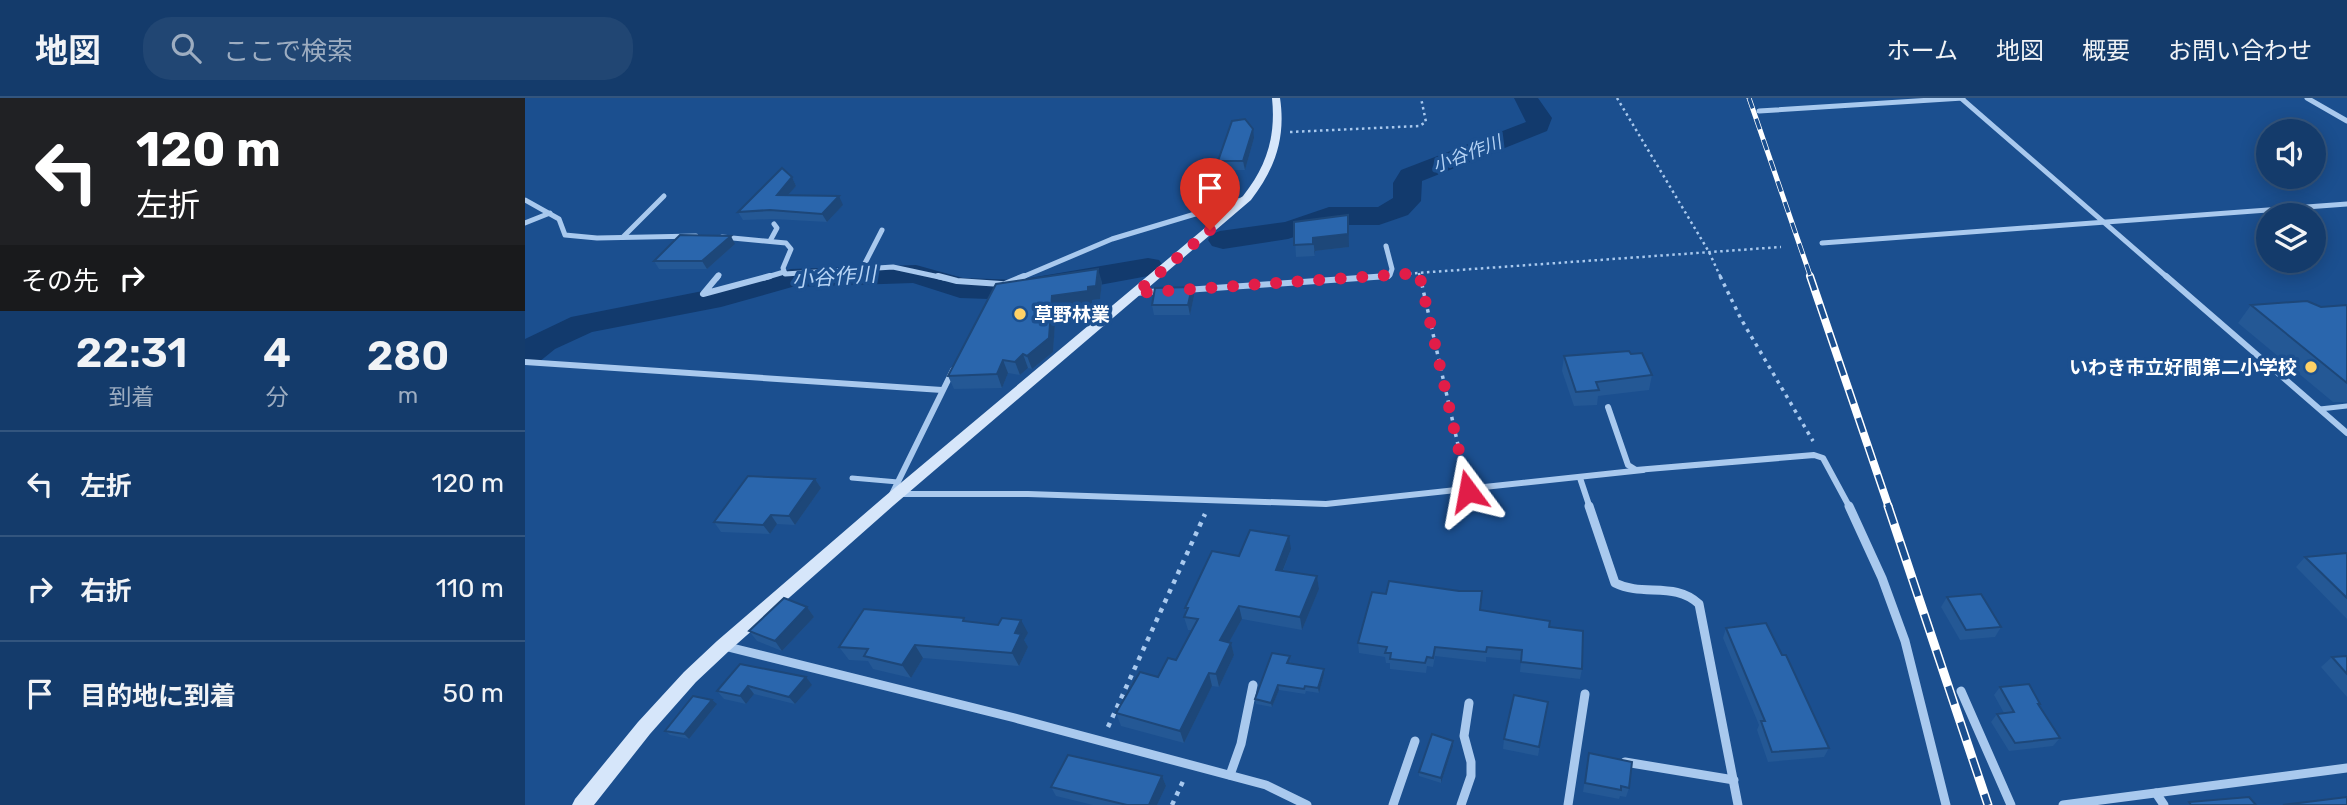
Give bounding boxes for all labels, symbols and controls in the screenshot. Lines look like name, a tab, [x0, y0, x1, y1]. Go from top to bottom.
search box	[143, 17, 633, 80]
icon: search	[167, 29, 205, 67]
text: 地図	[35, 31, 101, 70]
text: ここで検索	[223, 36, 353, 67]
text: ホーム	[1887, 37, 1958, 65]
text: 地図	[1996, 37, 2044, 65]
text: 概要	[2082, 37, 2130, 65]
text: お問い合わせ	[2168, 37, 2312, 65]
map controls	[2256, 119, 2326, 273]
button: sound	[2256, 119, 2326, 189]
text: 120 m	[136, 120, 281, 178]
icon: left	[21, 126, 112, 217]
water label: 小谷作川	[1429, 130, 1506, 177]
pin	[1180, 158, 1240, 230]
icon: arrive	[1191, 169, 1229, 207]
text: 左折	[136, 186, 200, 224]
button: layers	[2256, 203, 2326, 273]
icon: right	[113, 259, 151, 297]
water label: 小谷作川	[791, 261, 879, 292]
text: その先	[21, 266, 99, 297]
place label: 草野林業	[1034, 303, 1110, 326]
marker: 草野林業	[1012, 306, 1028, 322]
text: 22:31	[76, 328, 187, 378]
text: 4	[263, 328, 291, 378]
text: 280	[367, 331, 449, 381]
place label: いわき市立好間第二小学校	[2069, 356, 2297, 379]
marker: いわき市立好間第二小学校	[2303, 359, 2319, 375]
text: m	[398, 381, 418, 409]
text: 到着	[109, 383, 155, 411]
text: 分	[266, 383, 289, 411]
position arrow	[1431, 454, 1505, 528]
icon: left	[21, 465, 59, 503]
text: 120 m	[432, 468, 504, 499]
text: 左折	[80, 471, 132, 502]
icon: right	[21, 570, 59, 608]
text: 110 m	[436, 573, 504, 604]
text: 右折	[80, 576, 132, 607]
icon: arrive	[21, 675, 59, 713]
text: 50 m	[443, 678, 504, 709]
text: 目的地に到着	[80, 681, 236, 712]

